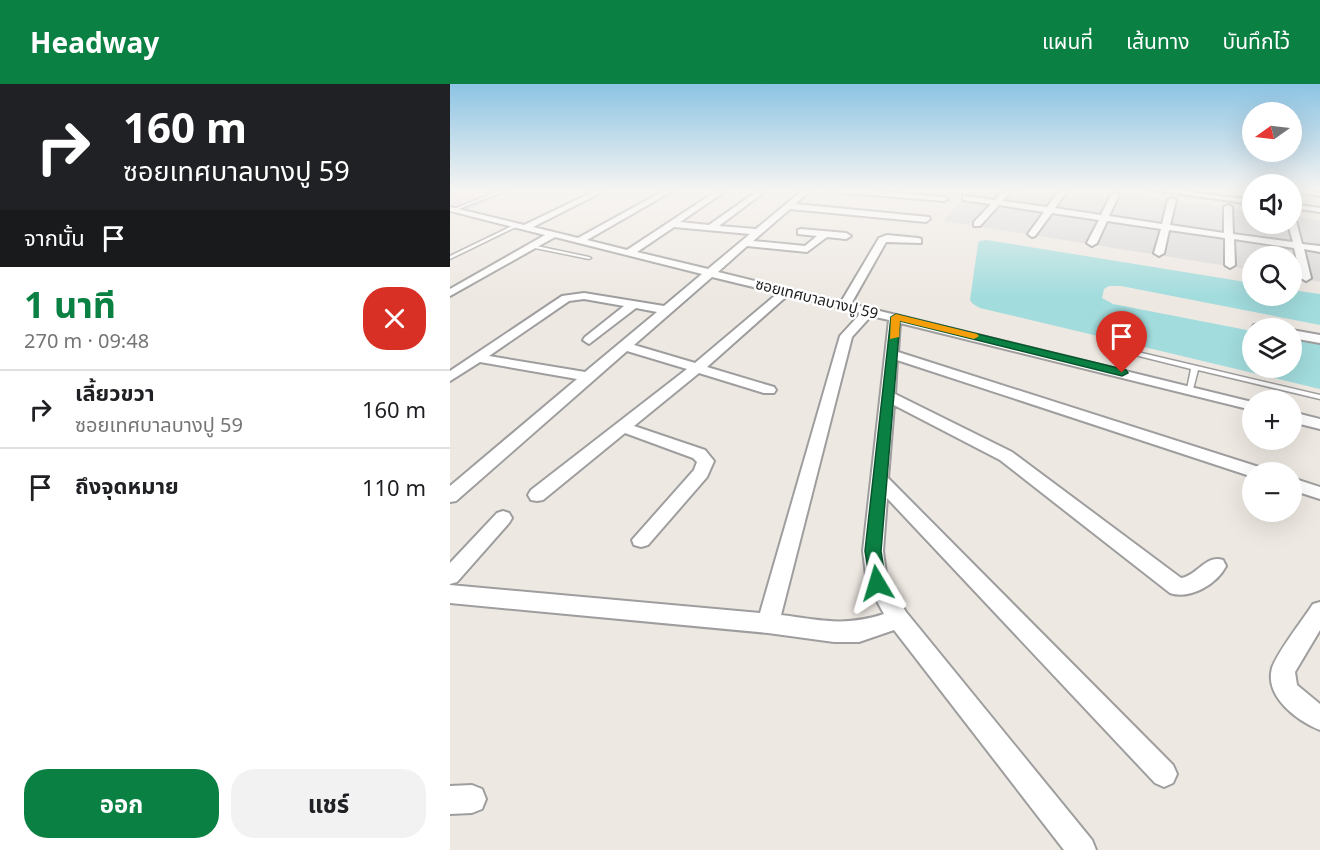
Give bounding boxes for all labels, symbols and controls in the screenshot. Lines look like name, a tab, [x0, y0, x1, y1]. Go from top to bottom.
text: Headway	[30, 23, 159, 61]
text: แผนที่	[1042, 27, 1093, 55]
text: เส้นทาง	[1126, 27, 1190, 55]
text: บันทึกไว้	[1223, 27, 1290, 55]
text: 160 m	[123, 98, 247, 155]
north arrow	[1242, 102, 1302, 162]
map controls	[1242, 102, 1302, 522]
icon: right	[24, 108, 102, 186]
text: ซอยเทศบาลบางปู 59	[123, 152, 350, 189]
button: sound	[1242, 174, 1302, 234]
text: จากนั้น	[24, 222, 85, 252]
icon: arrive	[97, 222, 130, 255]
button: search	[1242, 246, 1302, 306]
street label: ซอยเทศบาลบางปู 59	[753, 273, 881, 323]
text: 1 นาที	[24, 280, 116, 329]
button: close	[363, 287, 426, 350]
pin	[1096, 311, 1147, 373]
button: layers	[1242, 318, 1302, 378]
icon: arrive	[1105, 320, 1138, 353]
text: 270 m · 09:48	[24, 327, 149, 354]
text: เลี้ยวขวา	[75, 377, 155, 407]
button: +	[1242, 390, 1302, 450]
icon: right	[24, 393, 57, 426]
text: 160 m	[362, 394, 426, 424]
text: ซอยเทศบาลบางปู 59	[75, 411, 243, 438]
button: −	[1242, 462, 1302, 522]
text: ถึงจุดหมาย	[75, 470, 179, 500]
icon: arrive	[24, 471, 57, 504]
text: 110 m	[362, 472, 426, 502]
position arrow	[845, 551, 909, 615]
button: ออก	[24, 769, 219, 838]
button: แชร์	[231, 769, 426, 838]

